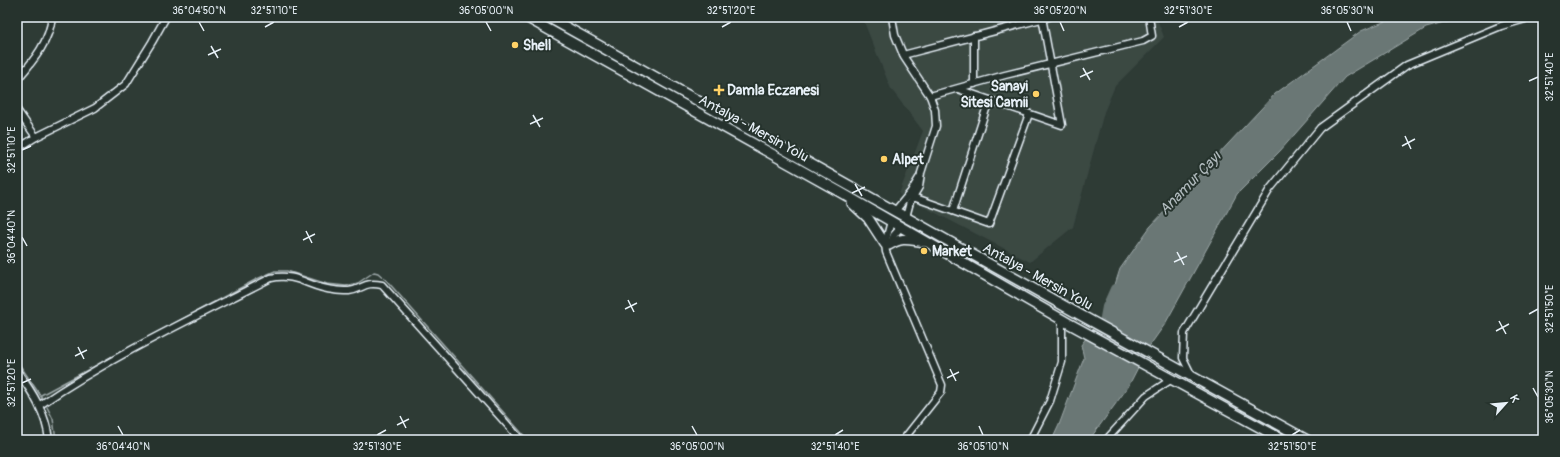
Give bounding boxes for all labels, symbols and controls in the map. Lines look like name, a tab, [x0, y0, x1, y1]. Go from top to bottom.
text: 36°04'50"N	[172, 5, 226, 17]
text: 32°51'10"E	[251, 5, 297, 17]
text: 36°05'00"N	[459, 5, 513, 17]
text: 32°51'20"E	[707, 5, 755, 17]
text: 36°05'20"N	[1033, 5, 1087, 17]
text: 32°51'30"E	[1164, 5, 1212, 17]
text: 36°05'30"N	[1320, 5, 1374, 17]
place label: Shell	[523, 37, 551, 54]
marker: Shell	[510, 40, 520, 50]
text: 32°51'40"E	[1544, 53, 1556, 101]
place label: Sanayi Sitesi Camii	[960, 78, 1029, 111]
place label: Damla Eczanesi	[727, 82, 819, 99]
marker: Damla Eczanesi	[714, 85, 724, 95]
marker: Sanayi Sitesi Camii	[1031, 89, 1041, 99]
street label: Antalya - Mersin Yolu	[696, 91, 812, 166]
text: 32°51'10"E	[6, 127, 18, 173]
water label: Anamur Çayı	[1155, 147, 1226, 219]
place label: Alpet	[892, 151, 924, 168]
marker: Alpet	[879, 154, 889, 164]
text: 36°04'40"N	[6, 210, 18, 264]
street label: Antalya - Mersin Yolu	[980, 239, 1096, 314]
place label: Market	[932, 243, 972, 260]
marker: Market	[919, 246, 929, 256]
text: 32°51'50"E	[1544, 285, 1556, 333]
text: 32°51'20"E	[6, 359, 18, 407]
text: 36°05'30"N	[1544, 370, 1556, 424]
north arrow	[1486, 383, 1526, 423]
text: K	[1507, 393, 1522, 405]
text: 36°04'40"N	[96, 441, 150, 453]
text: 32°51'30"E	[353, 441, 401, 453]
text: 36°05'00"N	[670, 441, 724, 453]
text: 32°51'40"E	[811, 441, 859, 453]
text: 36°05'10"N	[957, 441, 1009, 453]
text: 32°51'50"E	[1268, 441, 1316, 453]

